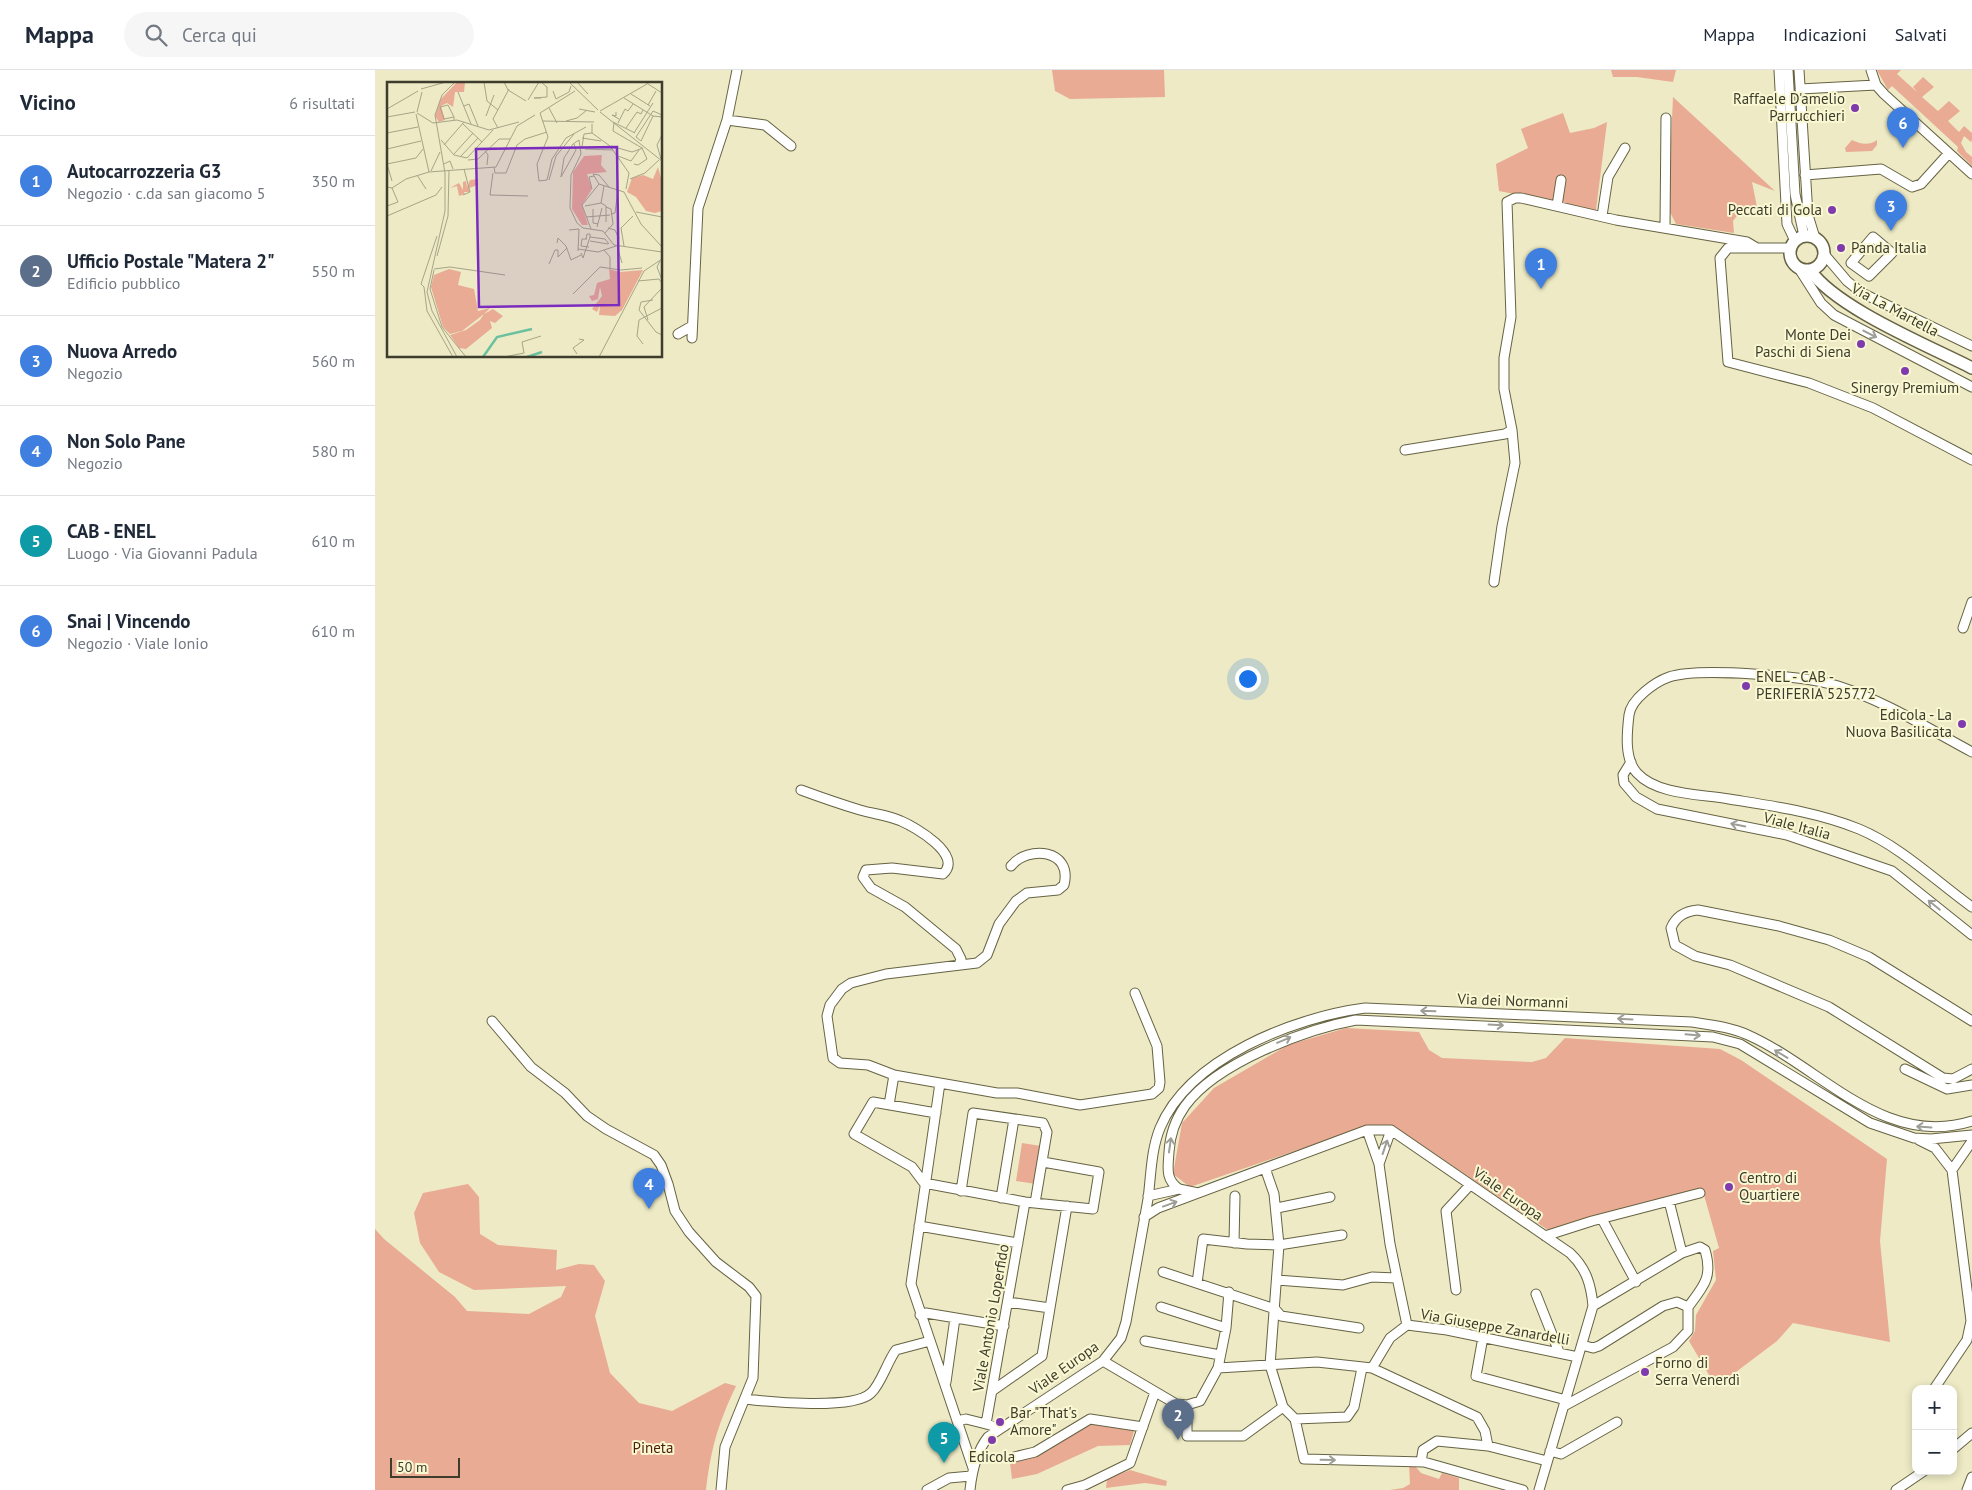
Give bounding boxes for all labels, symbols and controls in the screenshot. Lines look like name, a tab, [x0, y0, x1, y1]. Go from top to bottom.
search box	[124, 12, 474, 57]
text: Mappa	[25, 19, 94, 50]
icon: search	[142, 21, 170, 49]
text: Cerca qui	[182, 23, 257, 47]
text: Mappa	[1703, 23, 1755, 46]
text: Indicazioni	[1783, 23, 1867, 46]
text: Salvati	[1895, 23, 1947, 46]
inset map	[387, 82, 663, 358]
text: Vicino	[20, 89, 76, 116]
place label: Raffaele D'amelio Parrucchieri	[1733, 89, 1845, 125]
text: 6 risultati	[289, 93, 355, 113]
marker: Raffaele D'amelio Parrucchieri	[1849, 102, 1861, 114]
pin: 6	[1887, 107, 1919, 148]
text: Autocarrozzeria G3	[67, 159, 222, 183]
text: 1	[31, 171, 41, 191]
text: 350 m	[312, 171, 355, 191]
text: Negozio · c.da san giacomo 5	[67, 183, 265, 203]
pin: 3	[1875, 190, 1907, 231]
place label: Peccati di Gola	[1728, 200, 1822, 219]
marker: Peccati di Gola	[1826, 204, 1838, 216]
place label: Panda Italia	[1851, 238, 1927, 257]
marker: Panda Italia	[1835, 242, 1847, 254]
pin: 1	[1525, 248, 1557, 289]
text: Ufficio Postale "Matera 2"	[67, 249, 275, 273]
text: 2	[31, 261, 41, 281]
text: 550 m	[312, 261, 355, 281]
text: Edificio pubblico	[67, 273, 180, 293]
street label: Via La Martella	[1847, 278, 1942, 341]
place label: Monte Dei Paschi di Siena	[1755, 325, 1851, 361]
one-way arrow	[1862, 330, 1877, 339]
marker: Monte Dei Paschi di Siena	[1855, 338, 1867, 350]
text: Nuova Arredo	[67, 339, 177, 363]
text: 3	[31, 351, 41, 371]
text: 560 m	[312, 351, 355, 371]
text: Negozio	[67, 363, 123, 383]
marker: Sinergy Premium	[1899, 365, 1911, 377]
place label: Sinergy Premium	[1851, 378, 1959, 397]
text: Non Solo Pane	[67, 429, 185, 453]
text: 4	[31, 441, 41, 461]
text: 580 m	[312, 441, 355, 461]
text: Negozio	[67, 453, 123, 473]
text: CAB - ENEL	[67, 519, 156, 543]
text: 5	[31, 531, 41, 551]
text: 610 m	[312, 531, 355, 551]
text: Luogo · Via Giovanni Padula	[67, 543, 258, 563]
text: Snai | Vincendo	[67, 609, 191, 633]
text: 6	[31, 621, 41, 641]
text: 610 m	[312, 621, 355, 641]
text: Negozio · Viale Ionio	[67, 633, 208, 653]
your location	[1235, 666, 1261, 692]
place label: ENEL - CAB - PERIFERIA 525772	[1756, 667, 1876, 703]
marker: ENEL - CAB - PERIFERIA 525772	[1740, 680, 1752, 692]
place label: Edicola - La Nuova Basilicata	[1846, 705, 1952, 741]
marker: Edicola - La Nuova Basilicata	[1956, 718, 1968, 730]
street label: Viale Italia	[1761, 807, 1833, 844]
one-way arrow	[1730, 820, 1746, 830]
one-way arrow	[1928, 899, 1941, 910]
street label: Via dei Normanni	[1456, 989, 1569, 1012]
one-way arrow	[1420, 1006, 1436, 1015]
one-way arrow	[1617, 1015, 1633, 1024]
one-way arrow	[1488, 1020, 1504, 1030]
one-way arrow	[1685, 1030, 1701, 1039]
one-way arrow	[1276, 1035, 1291, 1045]
one-way arrow	[1774, 1049, 1788, 1059]
one-way arrow	[1916, 1122, 1932, 1131]
one-way arrow	[1165, 1138, 1175, 1154]
one-way arrow	[1381, 1140, 1390, 1155]
street label: Viale Europa	[1469, 1162, 1547, 1225]
pin: 4	[633, 1168, 665, 1209]
place label: Centro di Quartiere	[1739, 1168, 1800, 1204]
marker: Centro di Quartiere	[1723, 1181, 1735, 1193]
one-way arrow	[1162, 1199, 1178, 1208]
street label: Viale Antonio Loperfido	[968, 1243, 1013, 1394]
street label: Via Giuseppe Zanardelli	[1418, 1304, 1571, 1349]
street label: Viale Europa	[1024, 1337, 1102, 1399]
place label: Forno di Serra Venerdì	[1655, 1353, 1740, 1389]
marker: Forno di Serra Venerdì	[1639, 1366, 1651, 1378]
map controls	[1912, 1385, 1957, 1475]
button: +	[1912, 1385, 1957, 1430]
pin: 2	[1162, 1399, 1194, 1440]
place label: Bar "That's Amore"	[1010, 1403, 1077, 1439]
marker: Bar "That's Amore"	[994, 1416, 1006, 1428]
pin: 5	[928, 1422, 960, 1463]
button: −	[1912, 1430, 1957, 1475]
marker: Edicola	[986, 1434, 998, 1446]
park label: Pineta	[633, 1438, 673, 1457]
place label: Edicola	[969, 1447, 1015, 1466]
scale bar	[390, 1455, 460, 1478]
one-way arrow	[1320, 1455, 1336, 1465]
text: 50 m	[397, 1458, 427, 1476]

